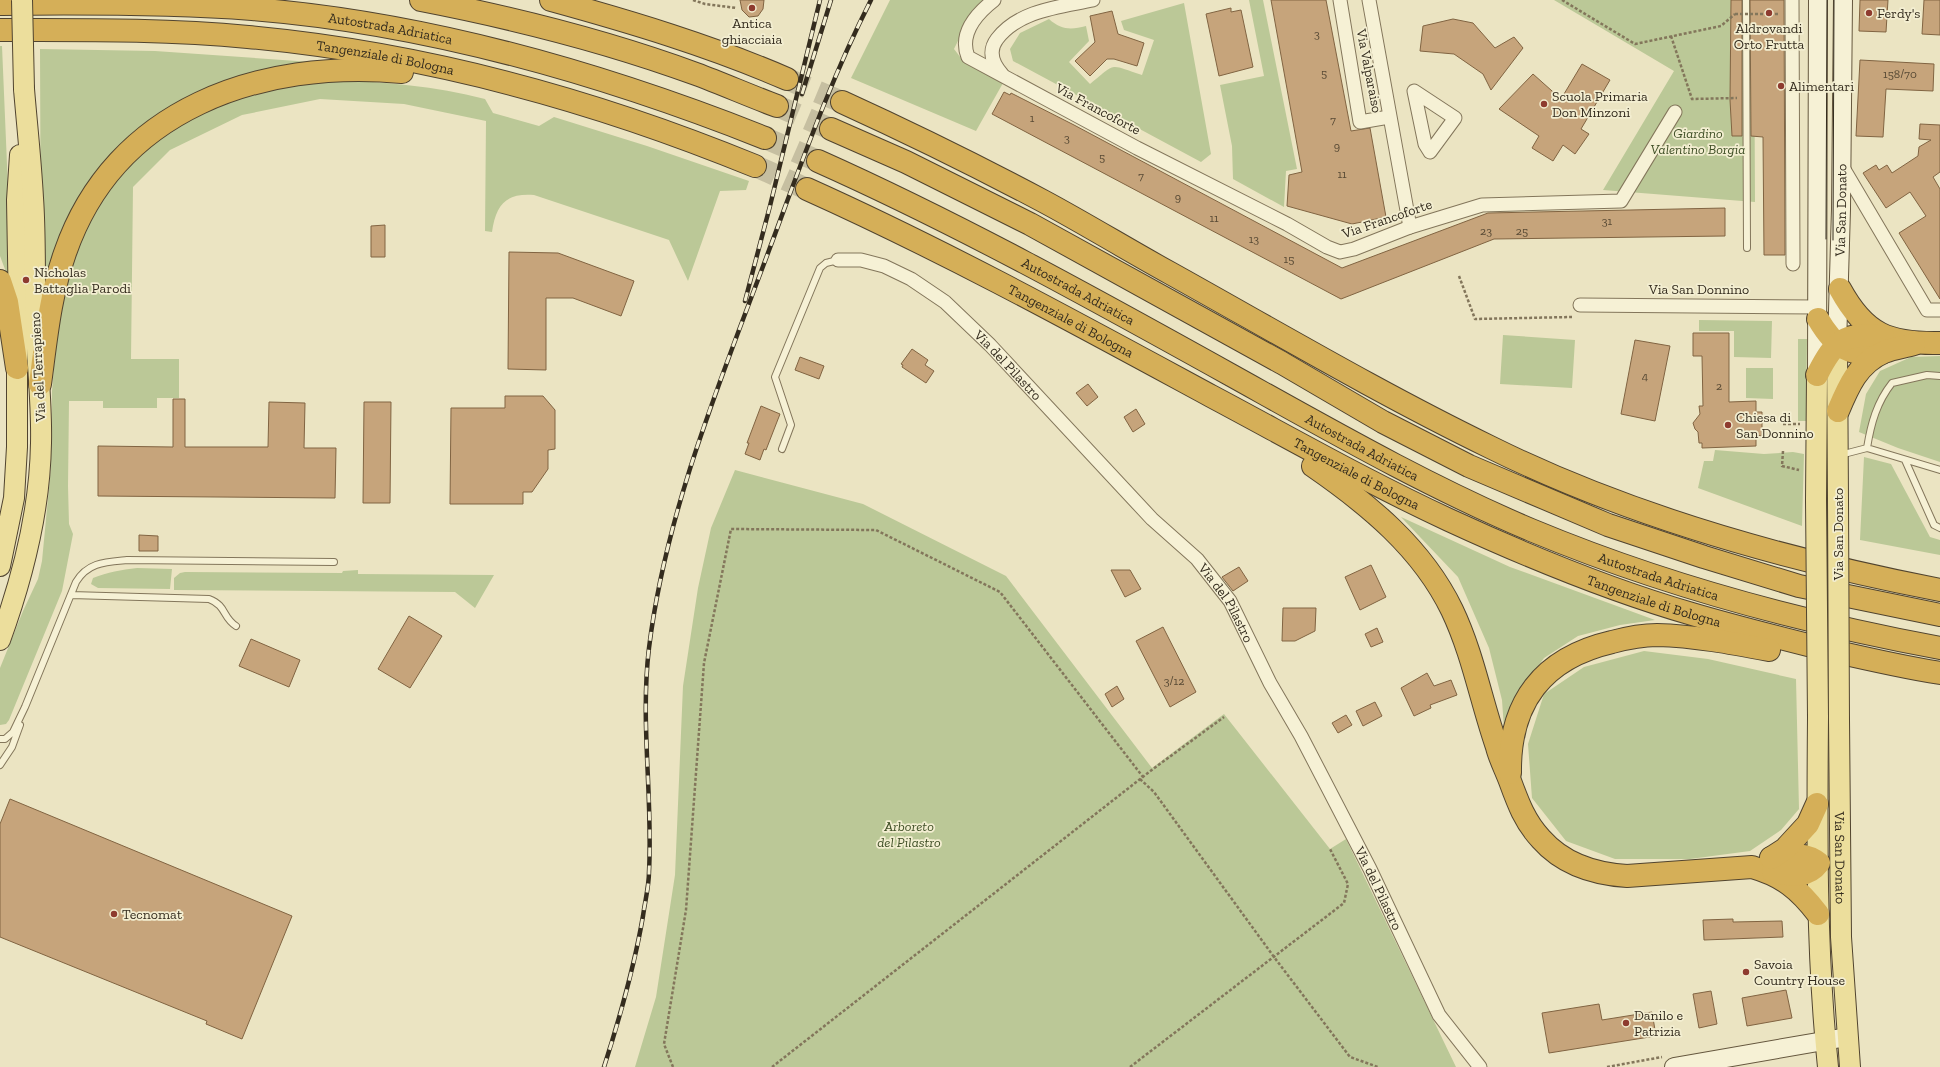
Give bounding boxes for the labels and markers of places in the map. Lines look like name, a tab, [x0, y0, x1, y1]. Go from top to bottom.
marker: Antica ghiacciaia	[747, 3, 757, 13]
place label: Ferdy's	[1877, 5, 1921, 22]
marker: Aldrovandi Orto Frutta	[1764, 8, 1774, 18]
marker: Ferdy's	[1864, 8, 1874, 18]
place label: Antica ghiacciaia	[722, 15, 782, 48]
place label: Aldrovandi Orto Frutta	[1734, 20, 1804, 53]
place label: Alimentari	[1789, 78, 1854, 95]
marker: Alimentari	[1776, 81, 1786, 91]
place label: Scuola Primaria Don Minzoni	[1552, 88, 1648, 121]
marker: Scuola Primaria Don Minzoni	[1539, 99, 1549, 109]
place label: Nicholas Battaglia Parodi	[34, 264, 131, 297]
marker: Nicholas Battaglia Parodi	[21, 275, 31, 285]
place label: Chiesa di San Donnino	[1736, 409, 1814, 442]
marker: Chiesa di San Donnino	[1723, 420, 1733, 430]
place label: Tecnomat	[122, 906, 183, 923]
marker: Tecnomat	[109, 909, 119, 919]
place label: Savoia Country House	[1754, 956, 1846, 989]
marker: Savoia Country House	[1741, 967, 1751, 977]
place label: Danilo e Patrizia	[1634, 1007, 1684, 1040]
marker: Danilo e Patrizia	[1621, 1018, 1631, 1028]

